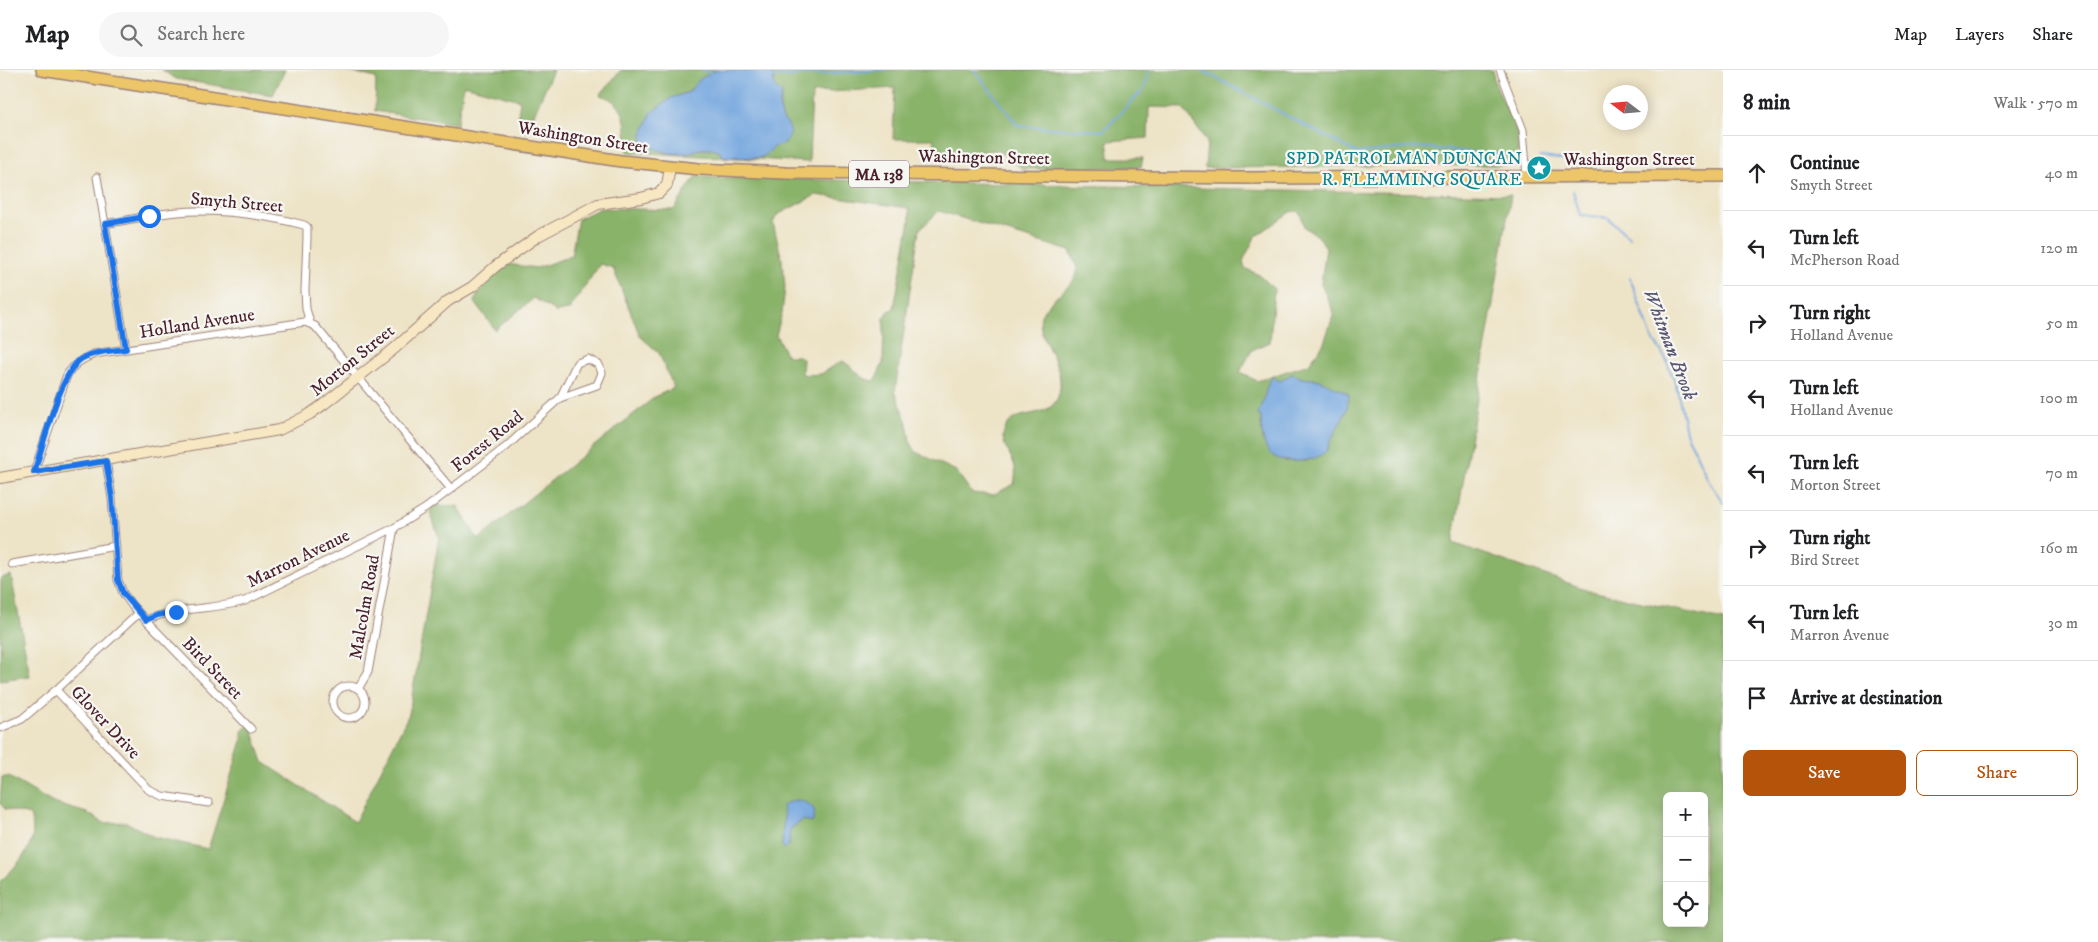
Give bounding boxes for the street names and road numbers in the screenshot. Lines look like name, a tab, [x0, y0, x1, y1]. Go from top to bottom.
street label: Washington Street	[515, 117, 650, 159]
street label: Washington Street	[917, 146, 1050, 170]
street label: Washington Street	[1562, 149, 1695, 171]
road number: MA 138	[849, 160, 909, 188]
street label: Smyth Street	[190, 188, 284, 218]
street label: Holland Avenue	[138, 304, 256, 344]
street label: Morton Street	[306, 320, 399, 401]
street label: Forest Road	[447, 406, 528, 477]
street label: Marron Avenue	[244, 525, 353, 593]
street label: Malcolm Road	[345, 553, 385, 661]
street label: Bird Street	[177, 633, 247, 705]
street label: Glover Drive	[66, 681, 145, 764]

